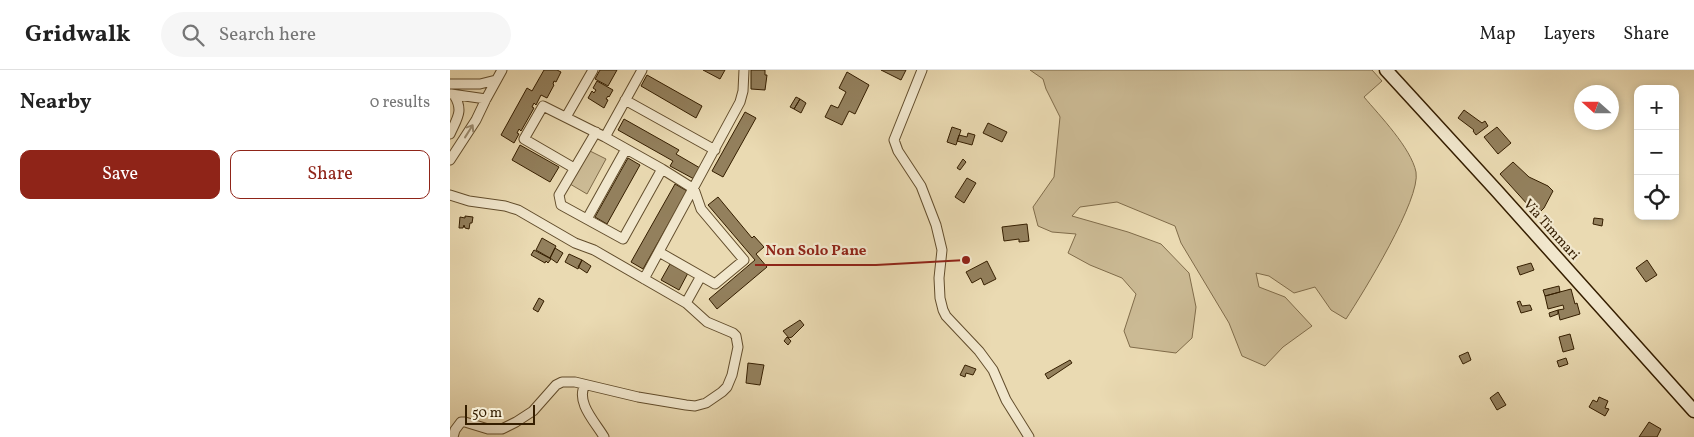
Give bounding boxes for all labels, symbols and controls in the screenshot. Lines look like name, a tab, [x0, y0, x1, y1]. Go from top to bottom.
search box	[161, 12, 511, 57]
text: Gridwalk	[25, 18, 131, 52]
icon: search	[179, 21, 207, 49]
text: Search here	[219, 22, 316, 48]
text: Map	[1479, 22, 1515, 47]
text: Layers	[1543, 22, 1595, 47]
text: Share	[1623, 22, 1669, 47]
north arrow	[1574, 85, 1619, 130]
map controls	[1634, 85, 1679, 220]
button: +	[1634, 85, 1679, 130]
text: Nearby	[20, 88, 91, 117]
text: 0 results	[370, 92, 430, 114]
one-way arrow	[465, 124, 475, 138]
button: −	[1634, 130, 1679, 175]
button: Save	[20, 150, 220, 199]
button: Share	[230, 150, 430, 199]
button: locate	[1634, 175, 1679, 220]
street label: Via Timmari	[1518, 195, 1583, 265]
callout: Non Solo Pane	[755, 235, 876, 265]
text: Non Solo Pane	[766, 241, 867, 262]
scale bar	[465, 402, 535, 425]
text: 50 m	[472, 404, 502, 423]

